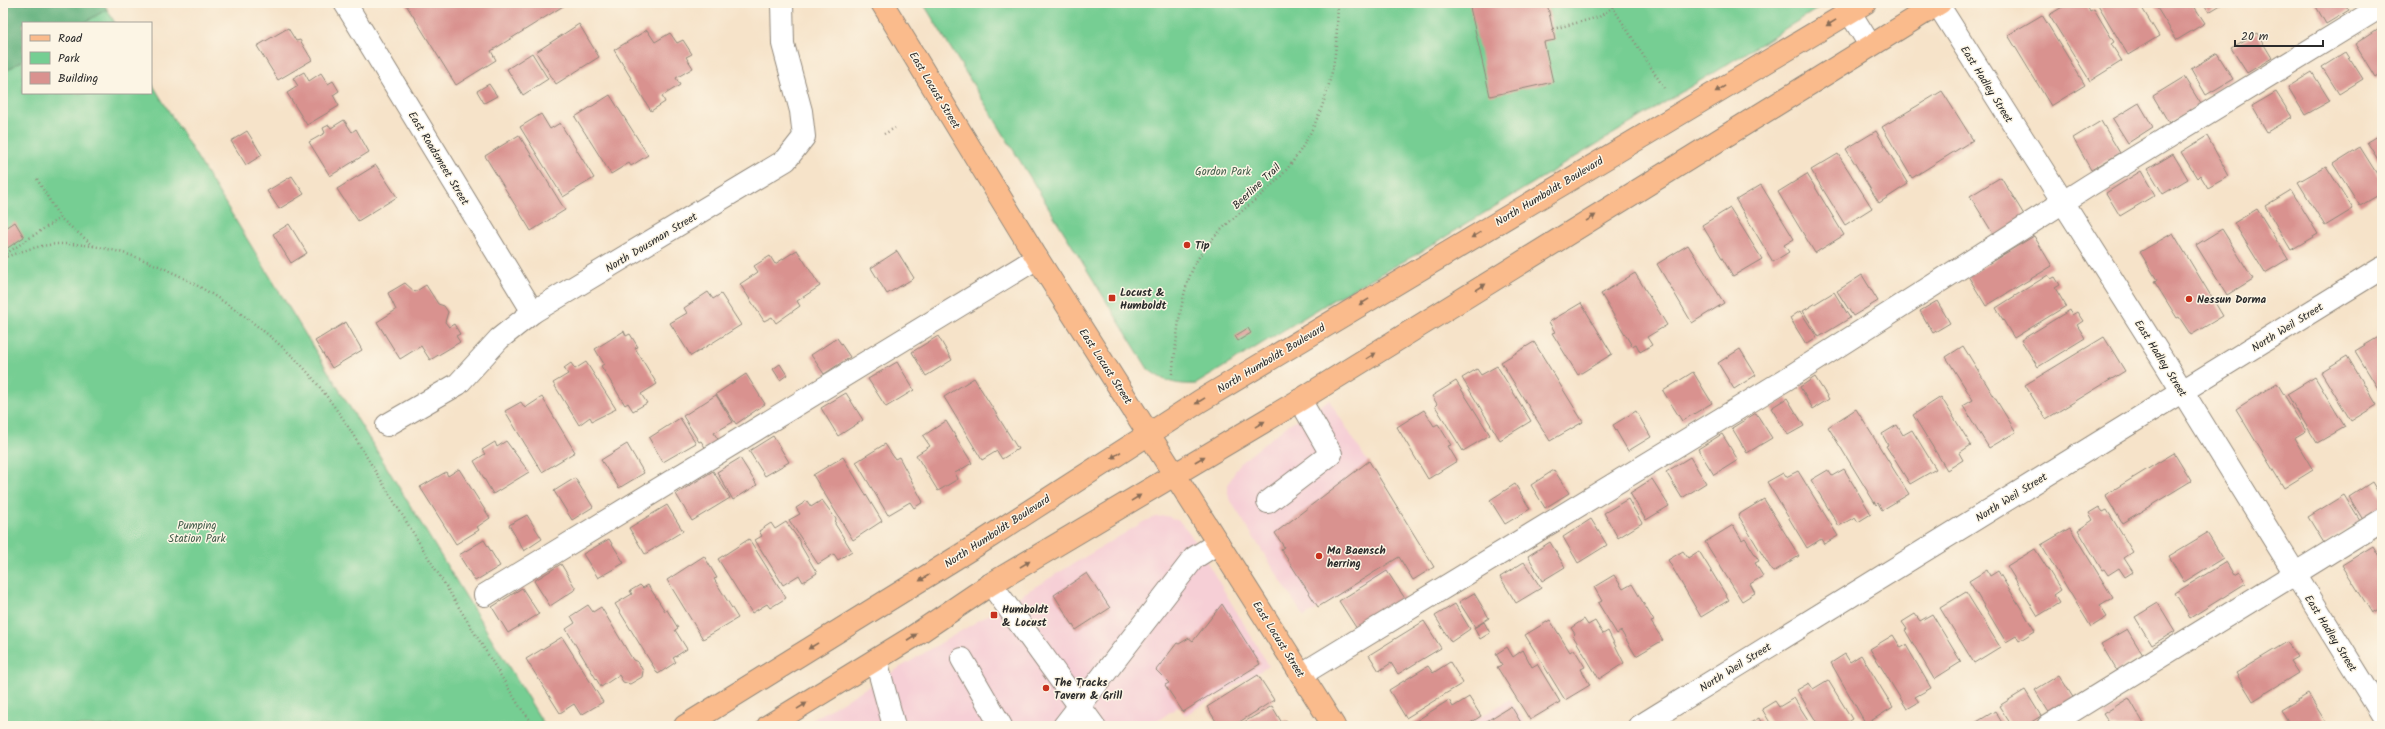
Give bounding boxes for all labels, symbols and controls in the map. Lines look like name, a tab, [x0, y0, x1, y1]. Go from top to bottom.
one-way arrow	[1825, 19, 1837, 26]
legend	[22, 22, 152, 94]
scale bar	[2235, 22, 2323, 48]
text: 20 m	[2241, 27, 2269, 46]
text: Road	[58, 29, 83, 48]
street label: East Hadley Street	[1955, 42, 2018, 127]
street label: East Locust Street	[904, 48, 965, 133]
text: Park	[58, 49, 80, 68]
text: Building	[58, 69, 98, 88]
one-way arrow	[1714, 86, 1726, 93]
street label: East Roadsmeet Street	[403, 108, 474, 210]
street label: North Humboldt Boulevard	[1492, 152, 1608, 231]
street label: Beerline Trail	[1228, 159, 1285, 214]
park label: Gordon Park	[1195, 163, 1252, 181]
street label: North Dousman Street	[602, 208, 702, 278]
one-way arrow	[1585, 215, 1597, 222]
one-way arrow	[1471, 231, 1481, 239]
place label: Tip	[1195, 237, 1210, 255]
marker: Tip	[1182, 240, 1192, 250]
one-way arrow	[1476, 283, 1486, 291]
place label: Locust & Humboldt	[1120, 284, 1168, 315]
place label: Nessun Dorma	[2197, 291, 2267, 309]
marker: Locust & Humboldt	[1107, 293, 1117, 303]
marker: Nessun Dorma	[2184, 294, 2194, 304]
one-way arrow	[1358, 298, 1370, 305]
street label: North Weil Street	[2248, 298, 2328, 357]
street label: East Hadley Street	[2129, 316, 2192, 401]
street label: North Humboldt Boulevard	[1214, 319, 1330, 398]
street label: East Locust Street	[1074, 325, 1137, 409]
one-way arrow	[1366, 352, 1376, 360]
one-way arrow	[1194, 397, 1206, 404]
one-way arrow	[1254, 420, 1266, 427]
one-way arrow	[1110, 451, 1121, 459]
one-way arrow	[1195, 455, 1205, 463]
street label: North Weil Street	[1972, 468, 2052, 527]
street label: North Humboldt Boulevard	[941, 490, 1055, 573]
one-way arrow	[1130, 494, 1142, 501]
park label: Pumping Station Park	[168, 517, 226, 548]
place label: Ma Baensch herring	[1327, 542, 1386, 573]
marker: Ma Baensch herring	[1314, 551, 1324, 561]
one-way arrow	[1019, 561, 1031, 568]
one-way arrow	[919, 574, 929, 582]
street label: East Hadley Street	[2299, 591, 2362, 676]
street label: East Locust Street	[1247, 598, 1309, 682]
place label: Humboldt & Locust	[1002, 601, 1050, 632]
marker: Humboldt & Locust	[989, 610, 999, 620]
one-way arrow	[906, 634, 918, 641]
street label: North Weil Street	[1696, 638, 1776, 697]
one-way arrow	[807, 643, 819, 650]
place label: The Tracks Tavern & Grill	[1054, 674, 1122, 705]
marker: The Tracks Tavern & Grill	[1041, 683, 1051, 693]
one-way arrow	[796, 702, 808, 709]

